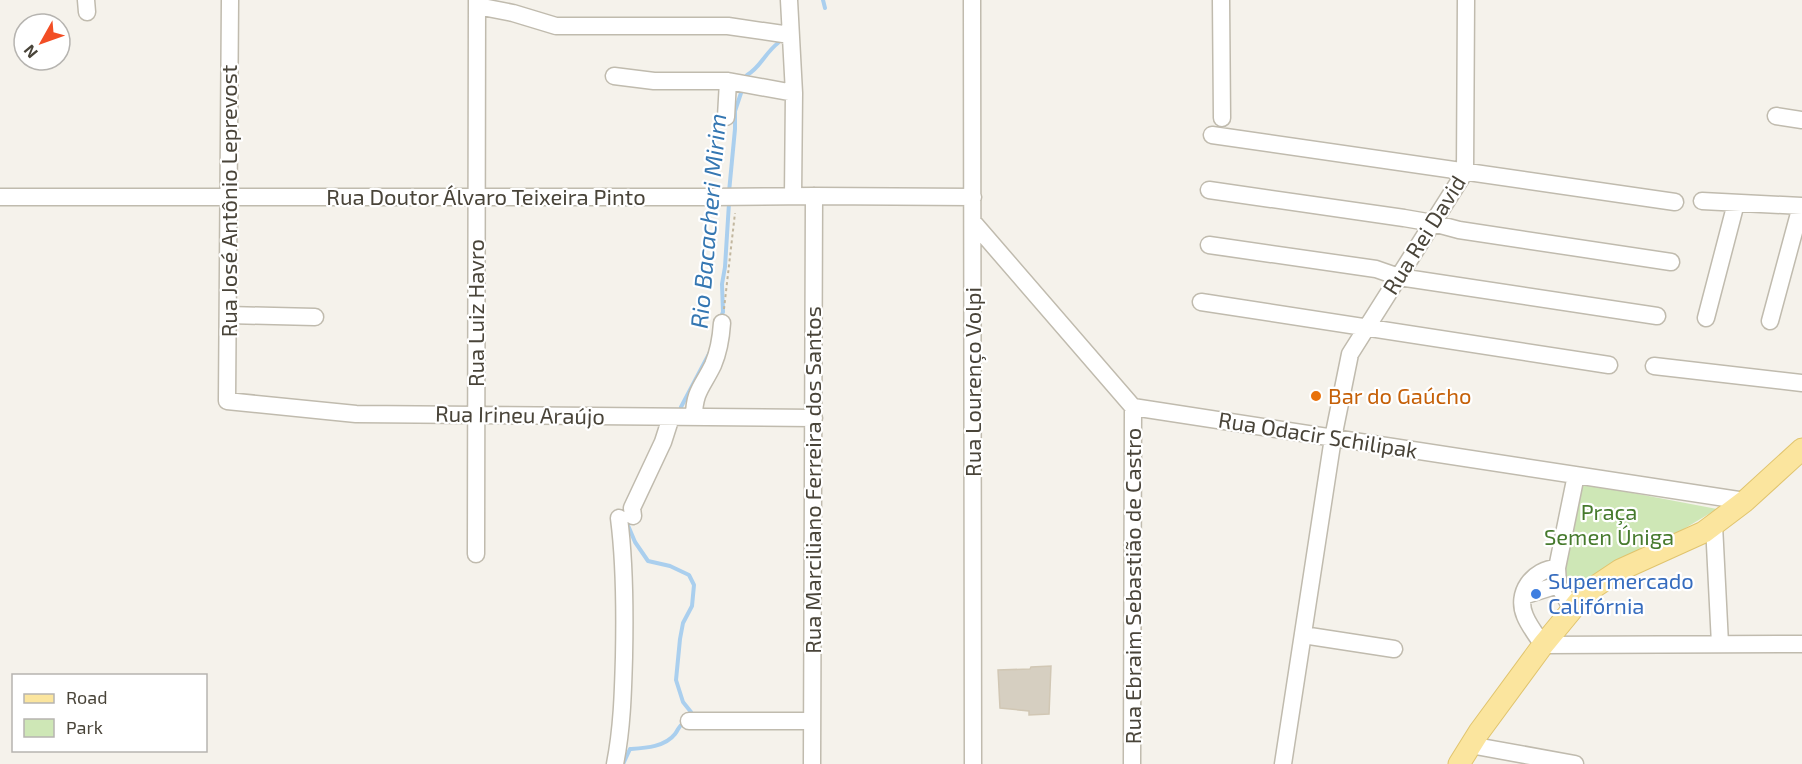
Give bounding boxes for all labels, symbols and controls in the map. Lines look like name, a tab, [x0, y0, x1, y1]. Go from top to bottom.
north arrow	[12, 12, 72, 72]
text: N	[19, 41, 41, 62]
street label: Rua José Antônio Leprevost	[215, 65, 241, 337]
water label: Rio Bacacheri Mirim	[684, 112, 731, 330]
street label: Rua Rei David	[1376, 170, 1470, 299]
street label: Rua Doutor Álvaro Teixeira Pinto	[326, 183, 646, 209]
street label: Rua Luiz Havro	[462, 239, 488, 387]
street label: Rua Lourenço Volpi	[959, 287, 987, 477]
street label: Rua Marciliano Ferreira dos Santos	[799, 306, 825, 654]
place label: Bar do Gaúcho	[1328, 382, 1471, 408]
marker: Bar do Gaúcho	[1309, 389, 1323, 403]
street label: Rua Irineu Araújo	[435, 400, 605, 429]
street label: Rua Odacir Schilipak	[1217, 405, 1420, 463]
street label: Rua Ebraim Sebastião de Castro	[1119, 428, 1145, 744]
park label: Praça Semen Úniga	[1544, 498, 1674, 549]
place label: Supermercado Califórnia	[1548, 567, 1694, 618]
marker: Supermercado Califórnia	[1529, 587, 1543, 601]
legend	[12, 674, 207, 752]
text: Road	[66, 686, 107, 708]
text: Park	[66, 716, 103, 738]

